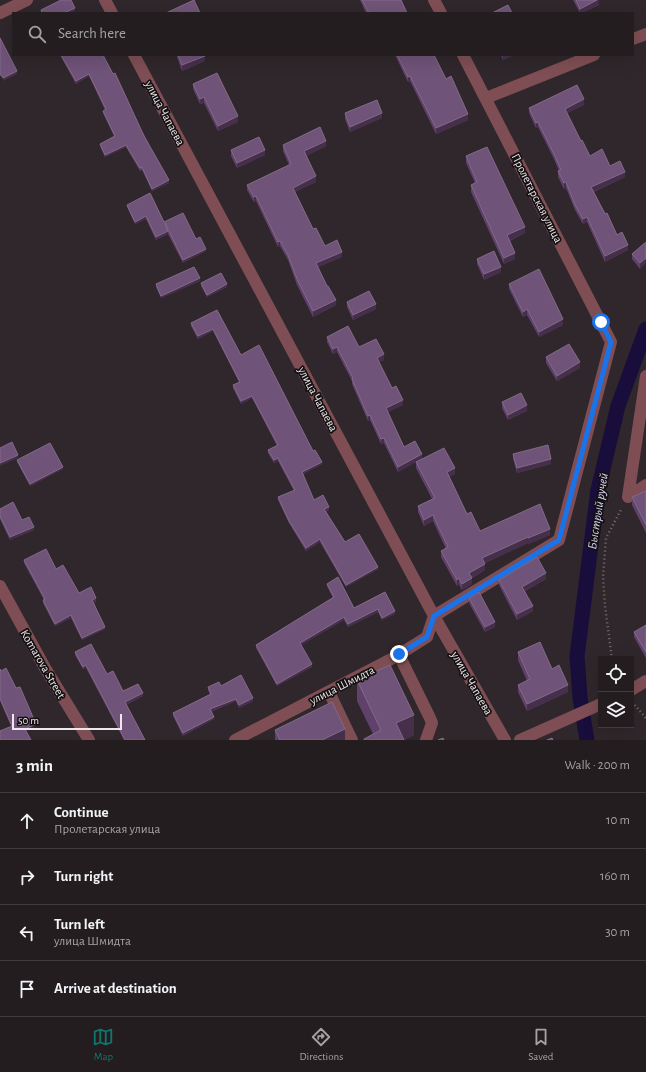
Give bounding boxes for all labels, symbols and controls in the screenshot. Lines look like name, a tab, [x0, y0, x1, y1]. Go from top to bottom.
search box	[12, 12, 634, 56]
icon: search	[26, 23, 48, 45]
text: Search here	[58, 26, 126, 41]
street label: улица Чапаева	[142, 78, 187, 148]
street label: Пролетарская улица	[508, 151, 565, 245]
route start	[592, 313, 610, 331]
street label: улица Чапаева	[295, 364, 340, 434]
water label: Быстрый ручей	[586, 472, 611, 550]
street label: Komarova Street	[18, 628, 68, 701]
route end	[390, 645, 408, 663]
street label: улица Чапаева	[448, 648, 495, 718]
map controls	[598, 656, 634, 728]
button: locate	[598, 656, 634, 692]
street label: улица Шмидта	[307, 663, 377, 708]
button: layers	[598, 692, 634, 728]
scale bar	[12, 712, 122, 731]
text: 50 m	[18, 715, 39, 726]
text: 3 min	[16, 757, 53, 774]
text: Walk · 200 m	[564, 759, 630, 772]
text: Continue	[54, 805, 109, 820]
icon: ahead	[16, 810, 38, 832]
text: 10 m	[606, 814, 630, 827]
text: Пролетарская улица	[54, 823, 160, 836]
icon: right	[16, 866, 38, 888]
text: Turn right	[54, 869, 113, 884]
text: 160 m	[600, 870, 630, 883]
text: Turn left	[54, 917, 105, 932]
icon: left	[16, 922, 38, 944]
text: 30 m	[605, 926, 630, 939]
text: улица Шмидта	[54, 935, 131, 948]
icon: arrive	[16, 978, 38, 1000]
text: Arrive at destination	[54, 981, 177, 996]
tab: Map	[92, 1026, 114, 1063]
tab: Directions	[299, 1026, 343, 1063]
tab: Saved	[528, 1026, 553, 1063]

